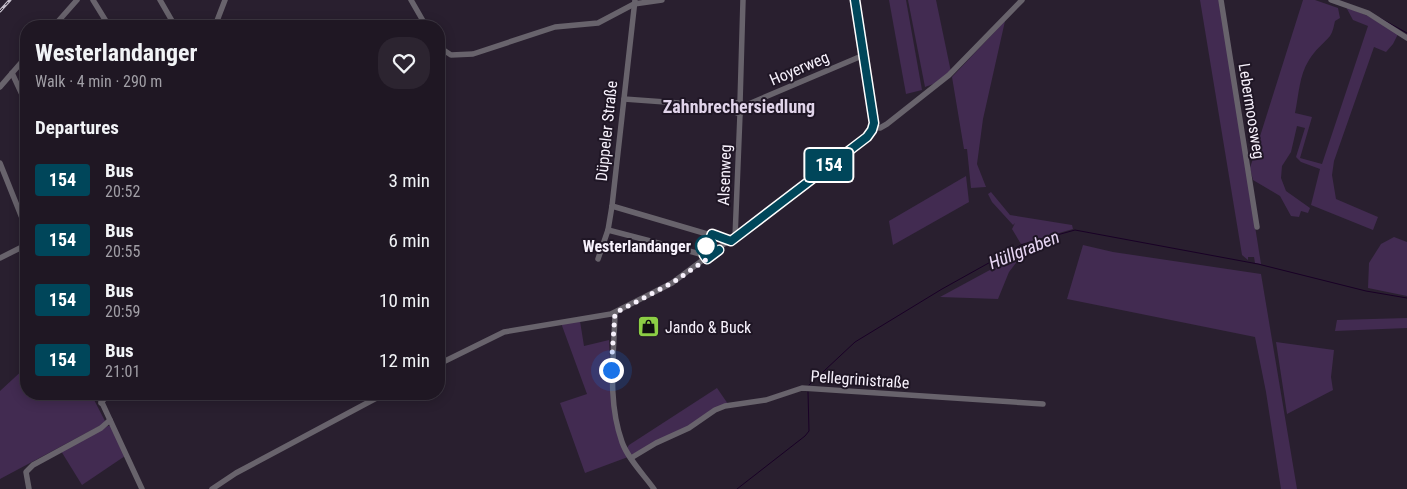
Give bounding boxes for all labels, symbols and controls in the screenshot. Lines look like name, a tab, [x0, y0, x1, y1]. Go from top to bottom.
button: heart	[378, 37, 430, 89]
text: Westerlandanger	[35, 39, 198, 67]
street label: Hoyerweg	[767, 47, 832, 89]
street label: Lebermoosweg	[1235, 62, 1268, 160]
text: Walk · 4 min · 290 m	[35, 72, 162, 91]
street label: Düppeler Straße	[592, 80, 621, 182]
district label: Zahnbrechersiedlung	[663, 96, 815, 117]
text: Departures	[35, 116, 119, 139]
street label: Alsenweg	[714, 144, 735, 206]
line badge: 154	[800, 149, 858, 181]
text: 154	[815, 154, 843, 175]
text: Bus	[105, 159, 134, 182]
text: 154	[49, 169, 76, 190]
text: 3 min	[388, 169, 430, 192]
text: 20:52	[105, 182, 140, 201]
text: Bus	[105, 219, 134, 242]
water label: Hüllgraben	[985, 226, 1062, 273]
text: 154	[49, 229, 76, 250]
text: 6 min	[388, 229, 430, 252]
marker: Westerlandanger	[695, 235, 717, 257]
place label: Westerlandanger	[583, 237, 691, 256]
text: 20:55	[105, 242, 140, 261]
text: Bus	[105, 279, 134, 302]
text: 154	[49, 289, 76, 310]
text: 10 min	[379, 289, 430, 312]
text: 20:59	[105, 302, 140, 321]
shop icon: Jando & Buck	[637, 315, 661, 339]
place label: Jando & Buck	[665, 318, 752, 337]
text: Bus	[105, 339, 134, 362]
text: 154	[49, 349, 76, 370]
text: 12 min	[379, 349, 430, 372]
your location	[599, 358, 624, 383]
text: 21:01	[105, 362, 140, 381]
street label: Pellegrinistraße	[810, 367, 910, 392]

